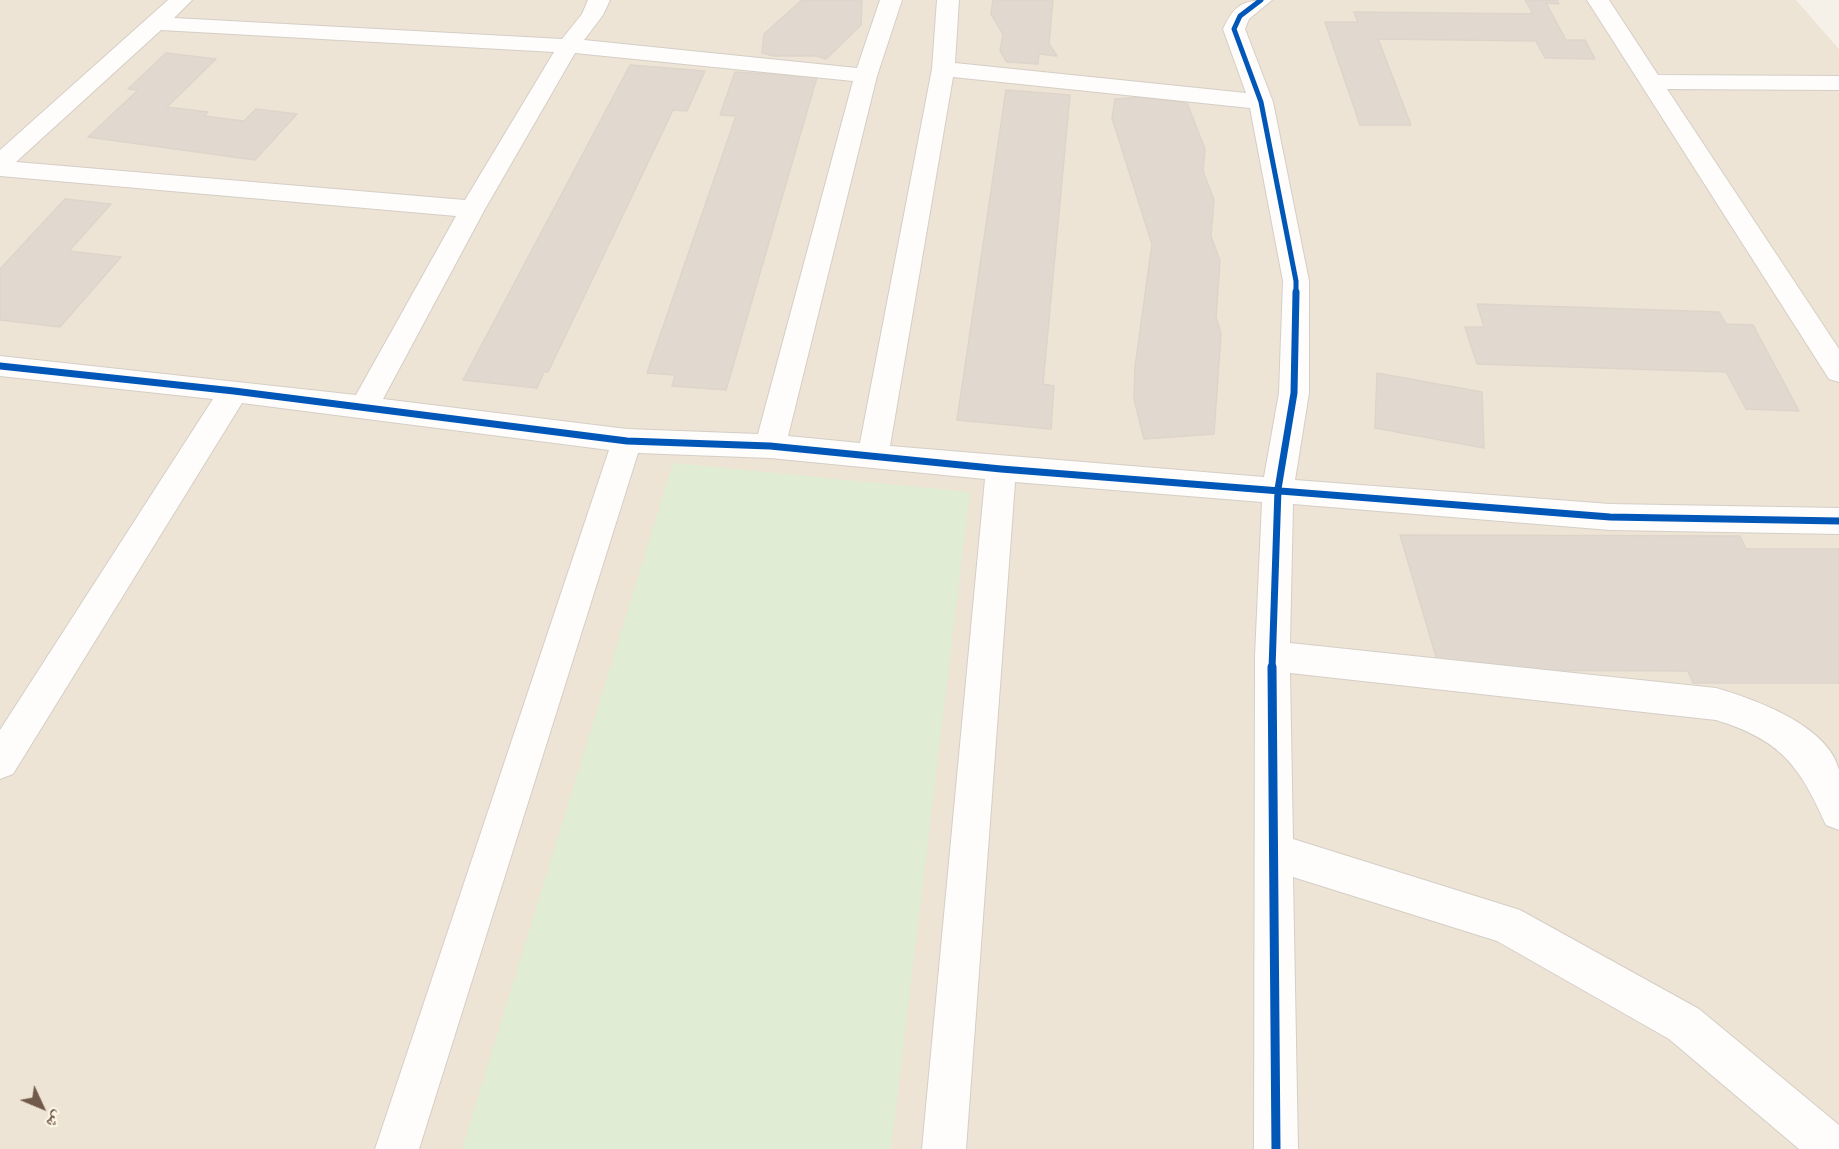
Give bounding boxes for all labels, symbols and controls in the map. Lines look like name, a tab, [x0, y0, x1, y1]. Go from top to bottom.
north arrow	[12, 1077, 72, 1137]
text: ش	[41, 1106, 69, 1133]

